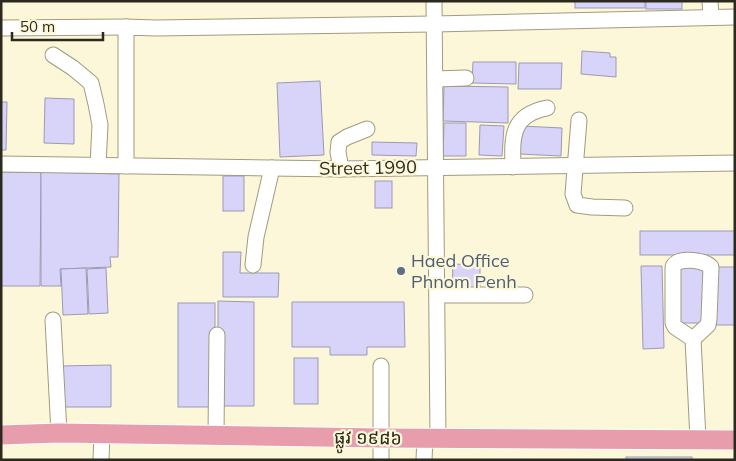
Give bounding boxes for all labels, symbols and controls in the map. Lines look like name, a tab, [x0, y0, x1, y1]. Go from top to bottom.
scale bar	[12, 10, 104, 42]
text: 50 m	[20, 17, 55, 36]
street label: Street 1990	[319, 155, 417, 180]
place label: Haed Office Phnom Penh	[411, 249, 517, 293]
marker: Haed Office Phnom Penh	[395, 265, 407, 277]
street label: ផ្លូវ ១៩៨៦	[334, 425, 402, 455]

